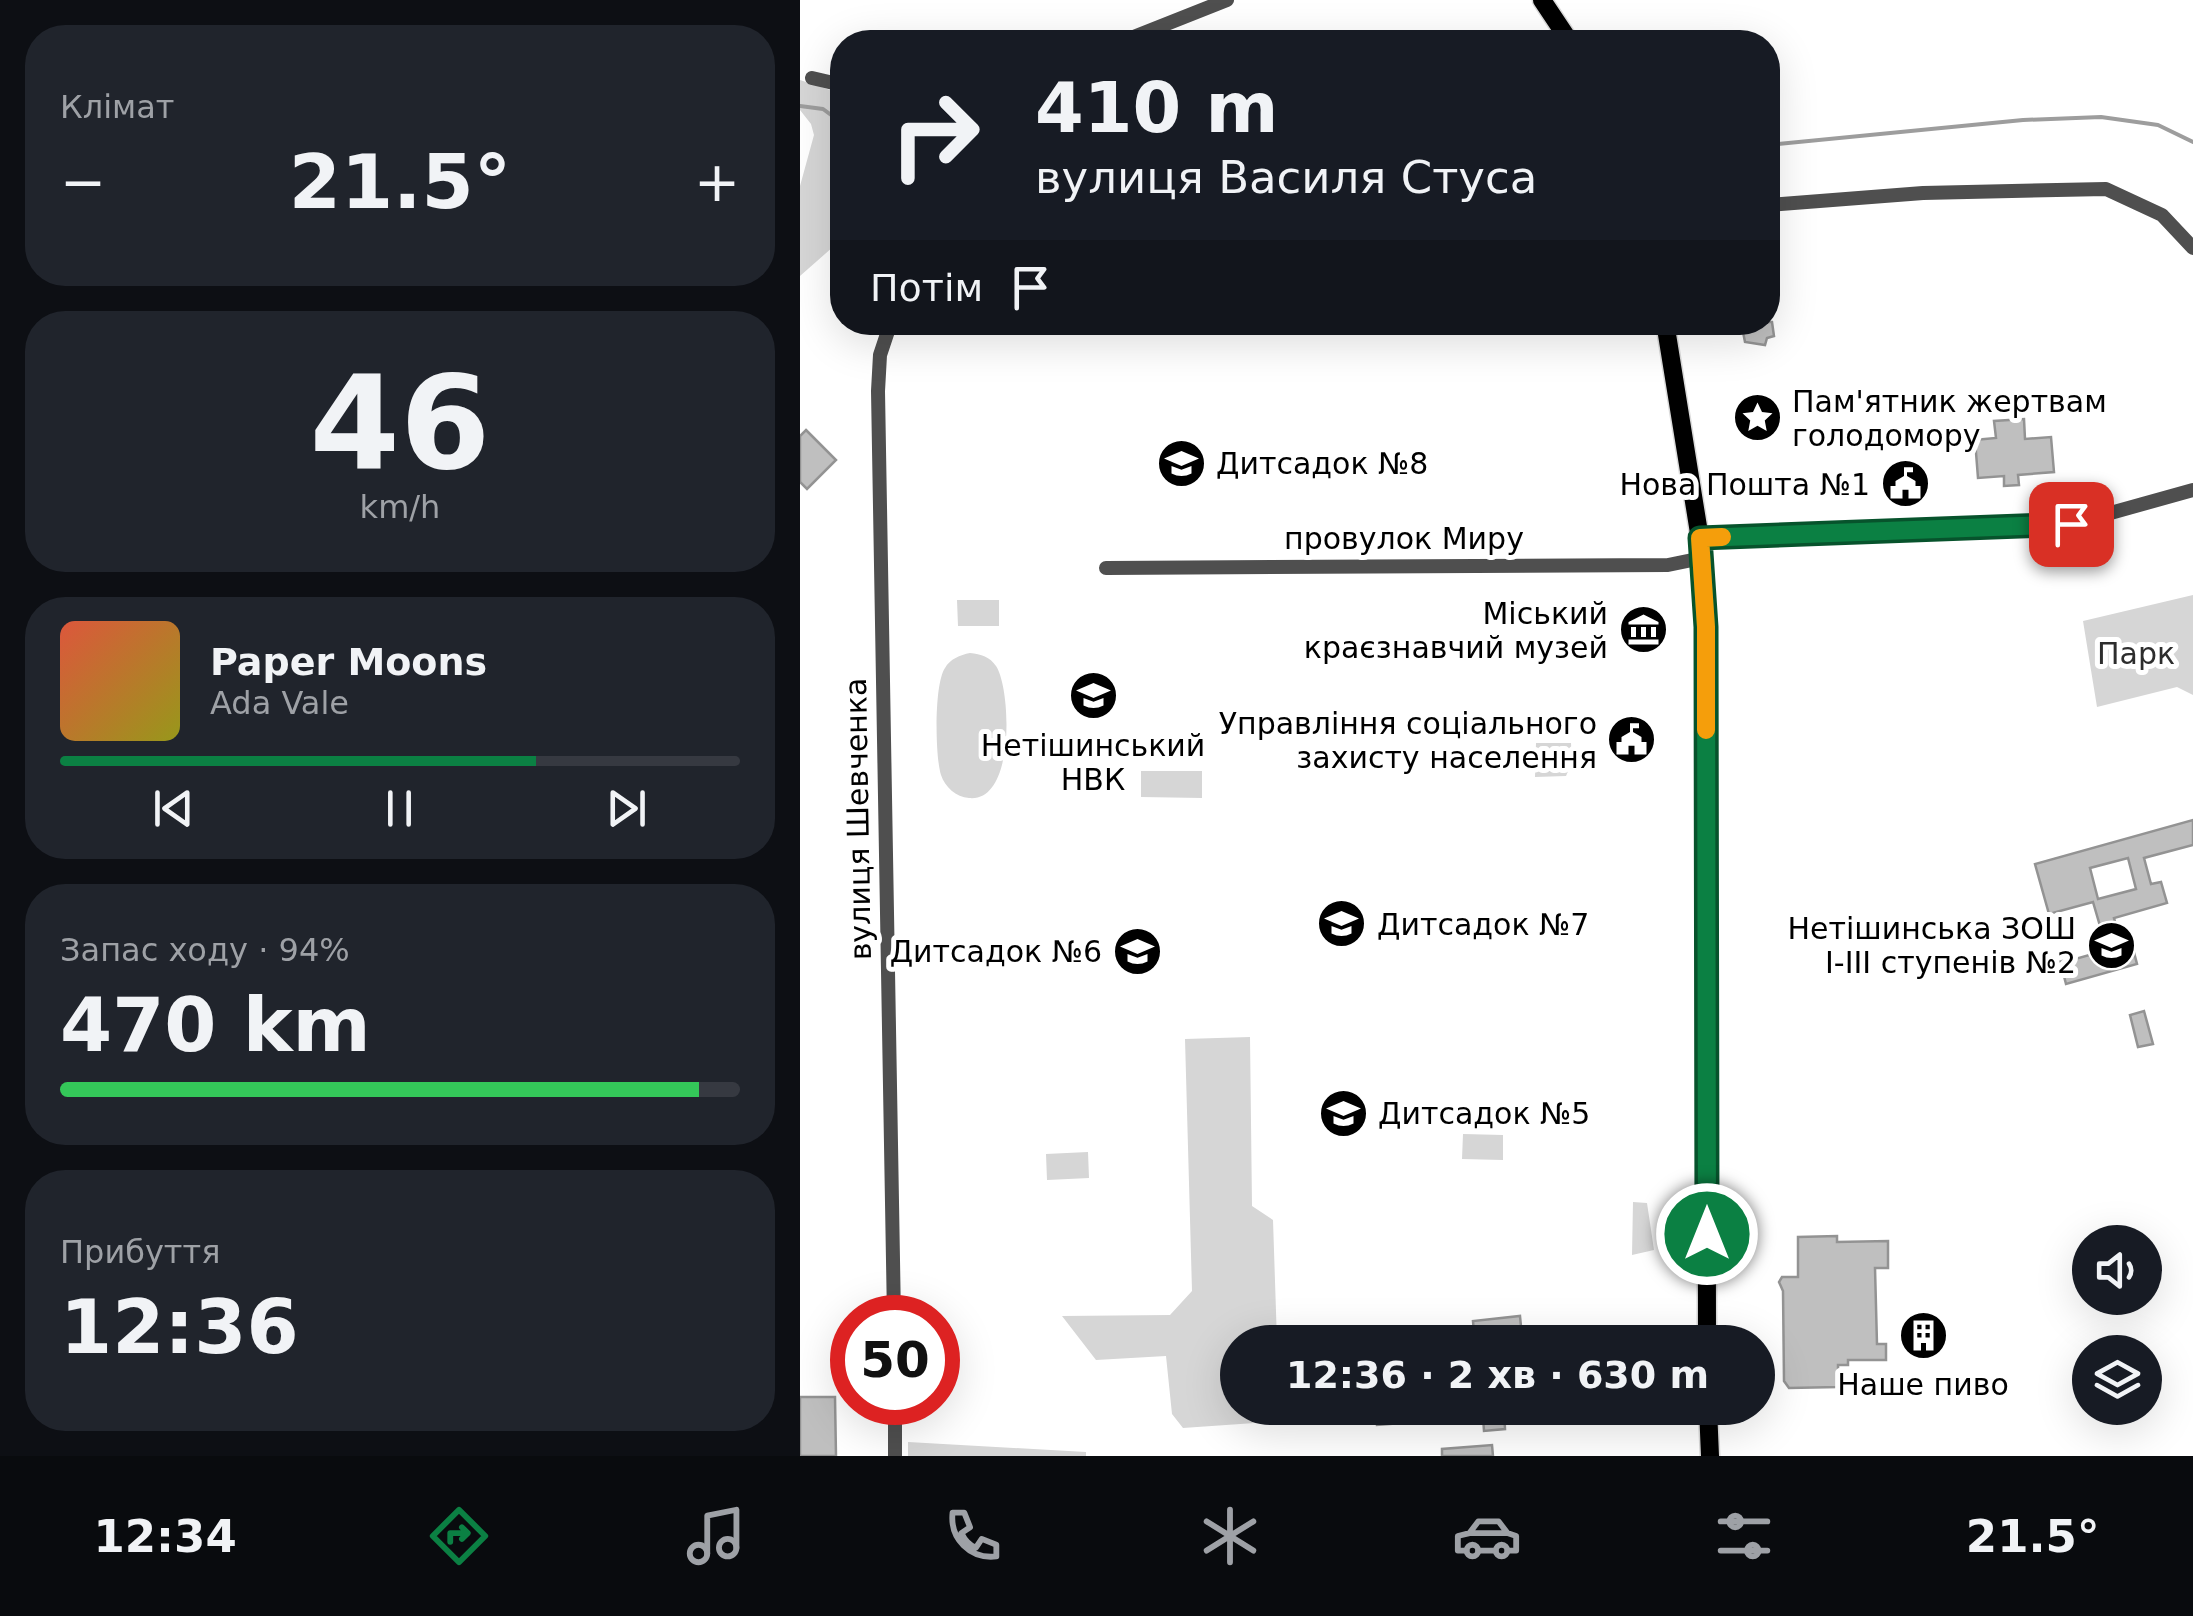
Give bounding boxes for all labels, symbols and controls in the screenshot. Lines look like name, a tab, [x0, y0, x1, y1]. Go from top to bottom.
text: 410 m	[1035, 67, 1278, 149]
icon: right	[870, 70, 1000, 200]
text: Клімат	[60, 88, 174, 126]
text: 21.5°	[289, 138, 511, 226]
text: −	[60, 150, 106, 214]
text: +	[694, 150, 740, 214]
text: вулиця Василя Стуса	[1035, 151, 1537, 204]
icon: arrive	[1003, 260, 1058, 315]
text: Потім	[870, 266, 983, 310]
text: 46	[310, 347, 490, 499]
place label: Пам'ятник жертвам голодомору	[1792, 384, 2107, 453]
place icon: Пам'ятник жертвам голодомору	[1731, 392, 1783, 444]
school or university icon: Дитсадок №8	[1155, 437, 1207, 489]
place label: Дитсадок №8	[1216, 446, 1428, 481]
public building icon: Нова Пошта №1	[1879, 458, 1931, 510]
place label: Нова Пошта №1	[1619, 467, 1870, 502]
pin	[2029, 482, 2114, 567]
text: km/h	[360, 488, 440, 526]
icon: arrive	[2044, 497, 2099, 552]
street label: провулок Миру	[1284, 521, 1524, 556]
place label: Міський краєзнавчий музей	[1304, 596, 1608, 665]
museum icon: Міський краєзнавчий музей	[1617, 604, 1669, 656]
park label: Парк	[2097, 636, 2175, 671]
text: Paper Moons	[210, 640, 487, 684]
school or university icon: Нетішинський НВК	[1067, 670, 1119, 722]
street label: вулиця Шевченка	[838, 677, 878, 961]
text: Ada Vale	[210, 684, 349, 722]
place label: Управління соціального захисту населення	[1219, 706, 1597, 775]
public building icon: Управління соціального захисту населення	[1606, 714, 1658, 766]
place label: Нетішинський НВК	[981, 728, 1205, 797]
icon: previous	[146, 781, 201, 836]
icon: pause	[372, 781, 427, 836]
icon: next	[599, 781, 654, 836]
school or university icon: Дитсадок №7	[1316, 898, 1368, 950]
place label: Дитсадок №7	[1377, 907, 1589, 942]
place label: Нетішинська ЗОШ І-ІІІ ступенів №2	[1787, 911, 2076, 980]
school or university icon: Нетішинська ЗОШ І-ІІІ ступенів №2	[2085, 919, 2137, 971]
school or university icon: Дитсадок №6	[1111, 925, 1163, 977]
text: Запас ходу · 94%	[60, 931, 350, 969]
place label: Дитсадок №6	[890, 934, 1102, 969]
text: 470 km	[60, 981, 371, 1069]
school or university icon: Дитсадок №5	[1317, 1087, 1369, 1139]
place label: Дитсадок №5	[1378, 1096, 1590, 1131]
position arrow	[1655, 1182, 1759, 1286]
map controls	[2072, 1225, 2162, 1425]
button: sound	[2072, 1225, 2162, 1315]
text: Прибуття	[60, 1233, 220, 1271]
text: 12:36	[60, 1283, 299, 1371]
speed limit sign: 50	[830, 1295, 960, 1425]
building icon: Наше пиво	[1897, 1309, 1949, 1361]
button: layers	[2072, 1335, 2162, 1425]
text: 12:36 · 2 хв · 630 m	[1286, 1353, 1709, 1397]
place label: Наше пиво	[1837, 1367, 2009, 1402]
icon: directions	[424, 1501, 494, 1571]
icon: music	[681, 1501, 751, 1571]
icon: phone	[938, 1501, 1008, 1571]
icon: climate	[1195, 1501, 1265, 1571]
icon: car	[1452, 1501, 1522, 1571]
icon: filters	[1709, 1501, 1779, 1571]
text: 12:34	[94, 1510, 237, 1563]
text: 21.5°	[1966, 1510, 2099, 1563]

